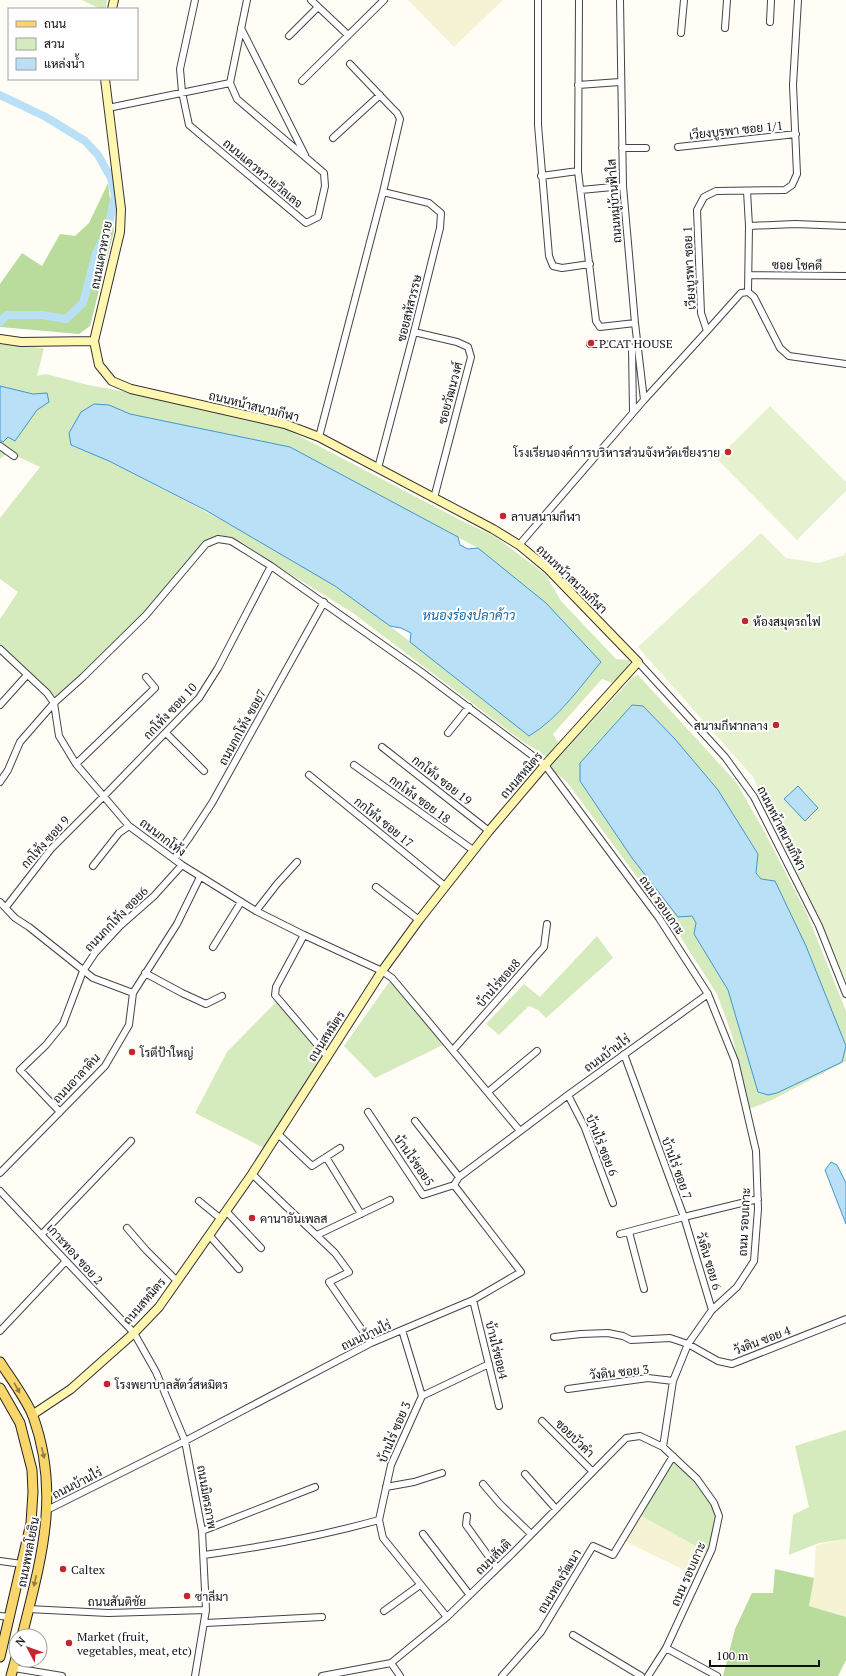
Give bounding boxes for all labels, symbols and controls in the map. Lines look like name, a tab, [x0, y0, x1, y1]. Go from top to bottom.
legend	[8, 8, 138, 80]
text: ถนน	[44, 16, 67, 31]
text: สวน	[44, 36, 65, 51]
text: แหล่งน้ำ	[44, 53, 84, 71]
street label: เวียงบูรพา ซอย 1/1	[688, 118, 784, 143]
street label: ถนนแควหวายวิลเลจ	[220, 135, 306, 211]
street label: ถนนหมู่บ้านฟ้าใส	[604, 158, 625, 244]
street label: ถนนแควหวาย	[87, 220, 115, 290]
street label: เวียงบูรพา ซอย 1	[679, 226, 700, 310]
street label: ซอย โชคดี	[772, 257, 822, 273]
street label: ซอยสหัสวรรษ	[393, 272, 425, 343]
place label: P'CAT HOUSE	[599, 336, 673, 351]
marker: P'CAT HOUSE	[586, 338, 596, 348]
street label: ซอยวัฒนวงศ์	[434, 360, 466, 426]
street label: ถนนหน้าสนามกีฬา	[207, 388, 301, 424]
place label: โรงเรียนองค์การบริหารส่วนจังหวัดเชียงราย	[513, 445, 720, 460]
marker: โรงเรียนองค์การบริหารส่วนจังหวัดเชียงราย	[723, 447, 733, 457]
place label: ลาบสนามกีฬา	[511, 509, 581, 524]
marker: ลาบสนามกีฬา	[498, 511, 508, 521]
street label: ถนนหน้าสนามกีฬา	[534, 541, 610, 617]
water label: หนองร่องปลาค้าว	[422, 606, 516, 624]
place label: ห้องสมุดรถไฟ	[753, 614, 821, 631]
marker: ห้องสมุดรถไฟ	[740, 616, 750, 626]
street label: กกโท้ง ซอย 10	[140, 680, 200, 742]
street label: ถนนกกโท้ง ซอย7	[215, 686, 269, 768]
place label: สนามกีฬากลาง	[694, 718, 768, 733]
marker: สนามกีฬากลาง	[771, 720, 781, 730]
street label: ถนนสหมิตร	[497, 748, 546, 802]
street label: กกโท้ง ซอย 19	[409, 752, 475, 808]
street label: กกโท้ง ซอย 18	[387, 772, 453, 826]
street label: ถนนหน้าสนามกีฬา	[754, 783, 810, 873]
street label: กกโท้ง ซอย 17	[351, 794, 417, 850]
street label: กกโท้ง ซอย 9	[18, 813, 72, 871]
street label: ถนนกกโท้ง	[137, 815, 189, 859]
street label: ถนน รอบเกาะ	[636, 873, 688, 937]
street label: ถนนกกโท้ง ซอย6	[81, 883, 151, 955]
street label: บ้านไร่ซอย8	[473, 956, 523, 1010]
street label: ถนนสหมิตร	[304, 1008, 348, 1064]
street label: ถนนบ้านไร่	[581, 1031, 633, 1075]
place label: โรตีป้าใหญ่	[139, 1045, 193, 1060]
marker: โรตีป้าใหญ่	[127, 1047, 137, 1057]
street label: ถนนอาลาดิน	[49, 1050, 103, 1106]
street label: บ้านไร่ ซอย 6	[583, 1112, 621, 1179]
street label: บ้านไร่ซอย5	[391, 1131, 437, 1189]
street label: บ้านไร่ ซอย 7	[659, 1135, 695, 1201]
street label: ถนน รอบเกาะ	[735, 1187, 753, 1257]
place label: คานาอันเพลส	[260, 1211, 328, 1226]
marker: คานาอันเพลส	[247, 1213, 257, 1223]
street label: เกาะทอง ซอย 2	[44, 1220, 106, 1288]
street label: วังดิน ซอย 6	[693, 1230, 725, 1292]
street label: ถนนสหมิตร	[120, 1274, 169, 1328]
street label: ถนนบ้านไร่	[338, 1317, 394, 1353]
street label: บ้านไร่ซอย4	[483, 1319, 512, 1381]
street label: วังดิน ซอย 4	[731, 1322, 793, 1358]
street label: วังดิน ซอย 3	[588, 1361, 650, 1383]
place label: โรงพยาบาลสัตว์สหมิตร	[114, 1377, 228, 1392]
marker: โรงพยาบาลสัตว์สหมิตร	[102, 1379, 112, 1389]
one-way arrow	[13, 1382, 20, 1394]
street label: บ้านไร่ ซอย 3	[374, 1399, 414, 1465]
street label: ซอยบัวคำ	[552, 1416, 598, 1460]
one-way arrow	[40, 1446, 46, 1459]
street label: ถนนบ้านไร่	[50, 1464, 105, 1502]
street label: ถนนมิตรภาพ	[194, 1464, 220, 1530]
street label: ถนนพหลโยธิน	[14, 1515, 42, 1588]
street label: ถนนสันติ	[472, 1536, 514, 1578]
street label: ถนน รอบเกาะ	[667, 1540, 709, 1608]
street label: ถนนทองวัฒนา	[534, 1546, 584, 1616]
place label: Caltex	[71, 1562, 106, 1577]
marker: Caltex	[58, 1564, 68, 1574]
one-way arrow	[32, 1575, 38, 1587]
place label: ซาลีมา	[195, 1589, 228, 1604]
marker: ซาลีมา	[182, 1591, 192, 1601]
street label: ถนนสันติชัย	[88, 1594, 146, 1609]
north arrow	[8, 1628, 48, 1668]
place label: Market (fruit, vegetables, meat, etc)	[76, 1629, 192, 1658]
text: N	[12, 1633, 29, 1649]
marker: Market (fruit, vegetables, meat, etc)	[64, 1638, 74, 1648]
scale bar	[710, 1642, 819, 1668]
text: 100 m	[716, 1648, 749, 1663]

